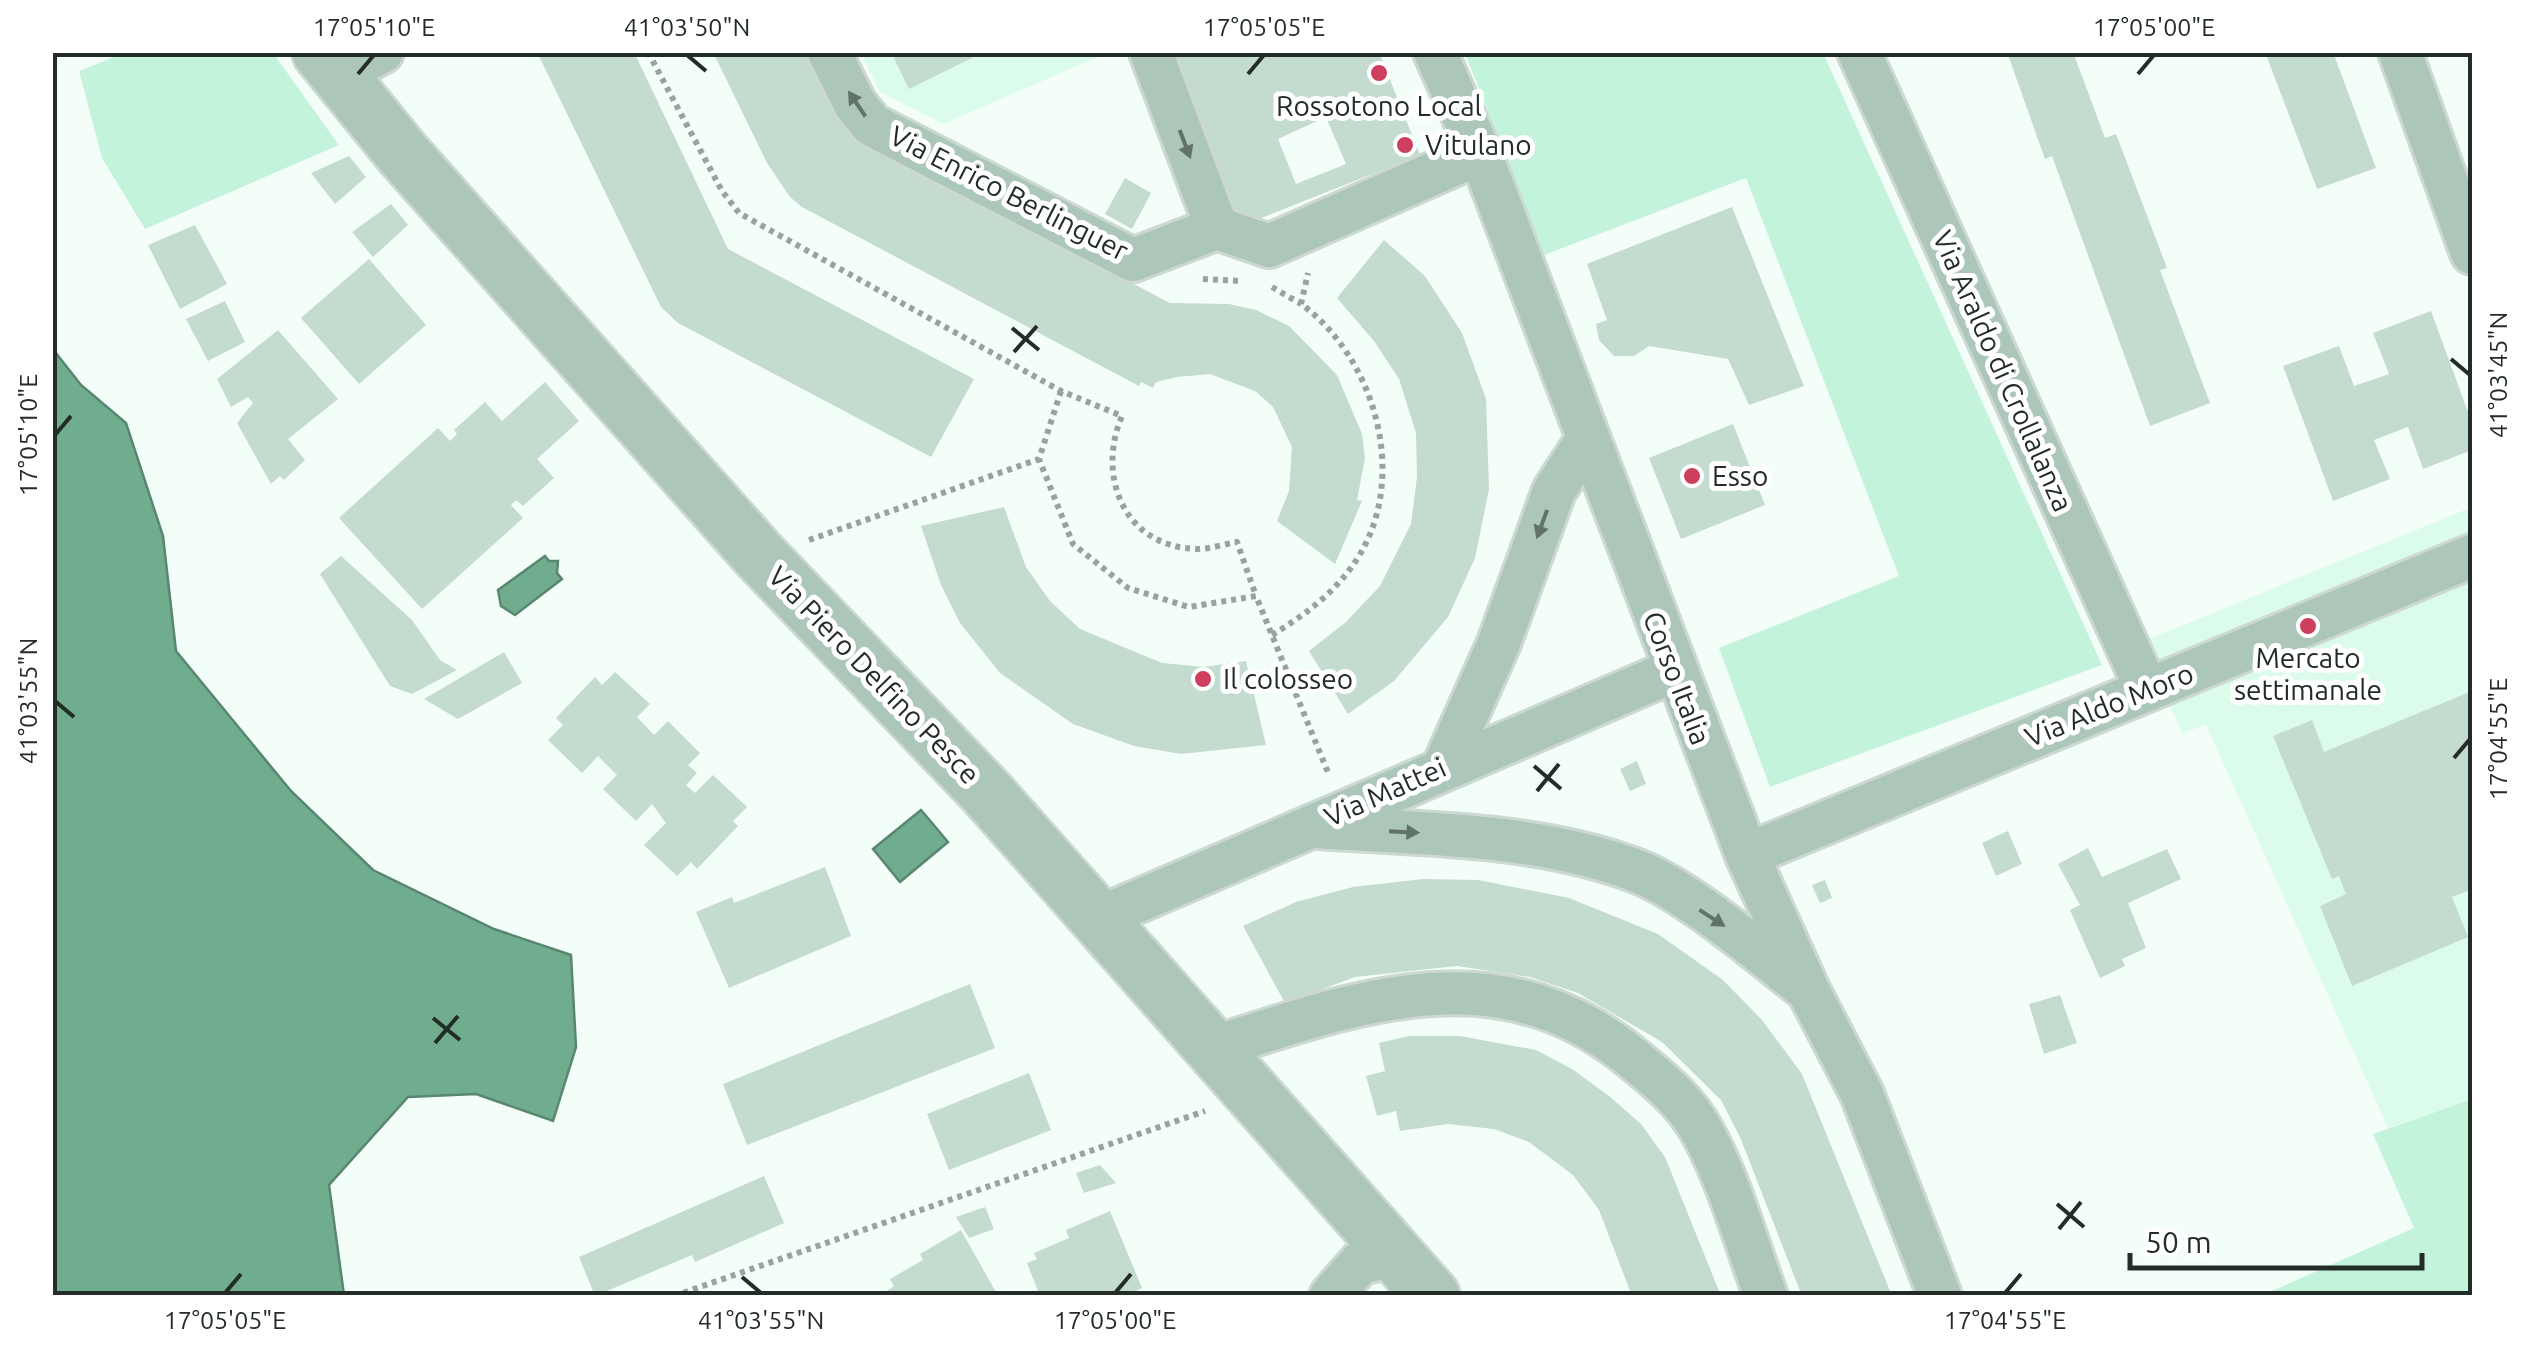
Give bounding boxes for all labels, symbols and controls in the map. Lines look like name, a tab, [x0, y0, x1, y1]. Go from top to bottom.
text: 17°05'10"E	[313, 13, 435, 41]
text: 41°03'50"N	[624, 13, 750, 41]
text: 17°05'05"E	[1203, 13, 1325, 41]
text: 17°05'00"E	[2093, 13, 2215, 41]
marker: Rossotono Local	[1368, 62, 1390, 84]
place label: Rossotono Local	[1276, 90, 1482, 121]
one-way arrow	[849, 91, 867, 118]
street label: Via Enrico Berlinguer	[885, 119, 1134, 266]
one-way arrow	[1178, 129, 1193, 159]
place label: Vitulano	[1425, 129, 1532, 160]
marker: Vitulano	[1394, 134, 1416, 156]
street label: Via Araldo di Crollalanza	[1928, 226, 2079, 516]
text: 41°03'45"N	[2484, 312, 2512, 438]
text: 17°05'10"E	[14, 374, 42, 496]
place label: Esso	[1712, 460, 1768, 491]
marker: Esso	[1681, 465, 1703, 487]
one-way arrow	[1534, 510, 1549, 540]
street label: Via Piero Delfino Pesce	[763, 560, 986, 790]
street label: Corso Italia	[1638, 607, 1717, 749]
marker: Mercato settimanale	[2297, 615, 2319, 637]
text: 41°03'55"N	[14, 638, 42, 764]
place label: Mercato settimanale	[2234, 642, 2382, 705]
street label: Via Aldo Moro	[2020, 657, 2197, 752]
place label: Il colosseo	[1223, 663, 1353, 694]
marker: Il colosseo	[1192, 668, 1214, 690]
text: 17°04'55"E	[2484, 678, 2512, 800]
street label: Via Mattei	[1319, 751, 1450, 832]
one-way arrow	[1389, 824, 1421, 840]
one-way arrow	[1698, 908, 1725, 926]
scale bar	[2130, 1208, 2422, 1270]
text: 50 m	[2145, 1225, 2212, 1259]
text: 17°05'05"E	[164, 1306, 286, 1334]
text: 41°03'55"N	[698, 1306, 824, 1334]
text: 17°05'00"E	[1054, 1306, 1176, 1334]
text: 17°04'55"E	[1944, 1306, 2066, 1334]

